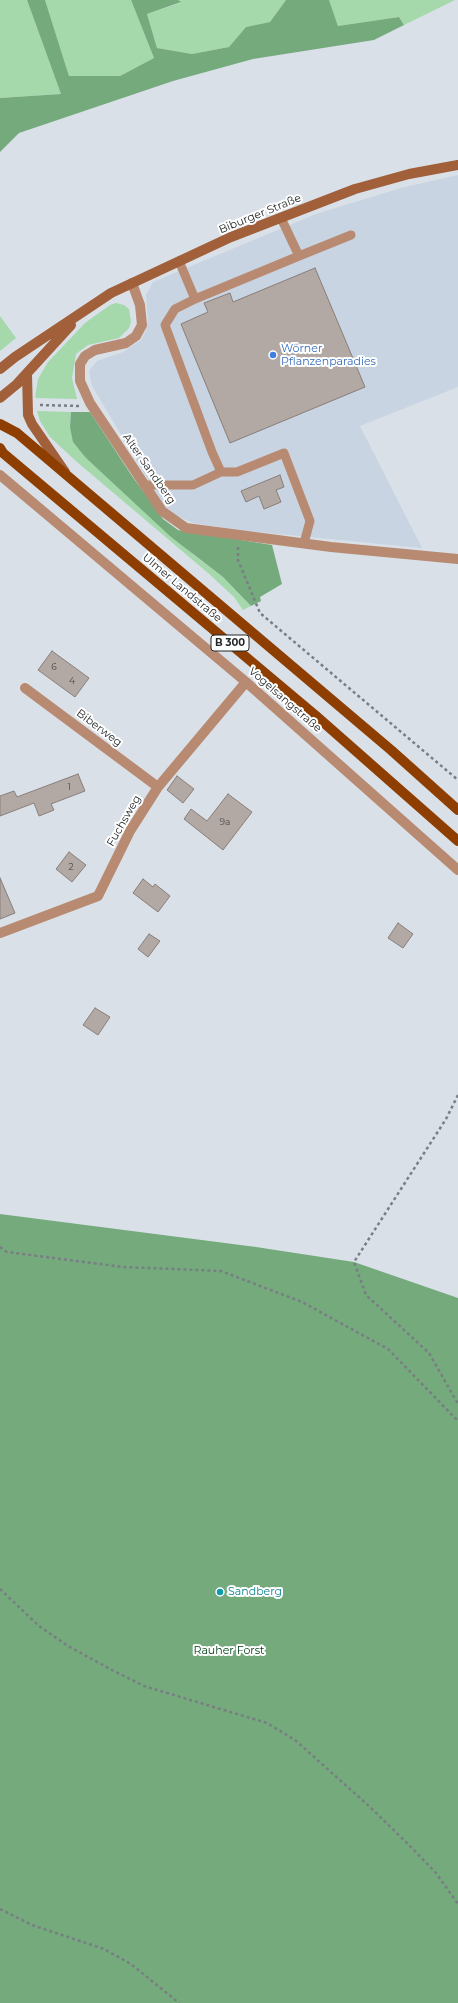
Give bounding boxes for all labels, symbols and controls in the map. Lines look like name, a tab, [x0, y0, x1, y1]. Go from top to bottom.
street label: Biburger Straße	[217, 191, 303, 237]
place label: Wörner Pflanzenparadies	[281, 342, 376, 368]
marker: Wörner Pflanzenparadies	[268, 350, 278, 360]
street label: Alter Sandberg	[120, 431, 178, 507]
street label: Ulmer Landstraße	[140, 551, 224, 625]
road number: B 300	[211, 635, 249, 651]
house number: 6	[51, 662, 57, 672]
street label: Vogelsangstraße	[246, 665, 324, 735]
house number: 4	[69, 676, 75, 686]
street label: Biberweg	[74, 707, 124, 749]
house number: 1	[67, 782, 71, 792]
street label: Fuchsweg	[104, 793, 144, 849]
house number: 9a	[220, 817, 230, 827]
house number: 2	[68, 862, 74, 872]
place label: Sandberg	[228, 1585, 282, 1599]
marker: Sandberg	[215, 1587, 225, 1597]
park label: Rauher Forst	[193, 1644, 265, 1658]

